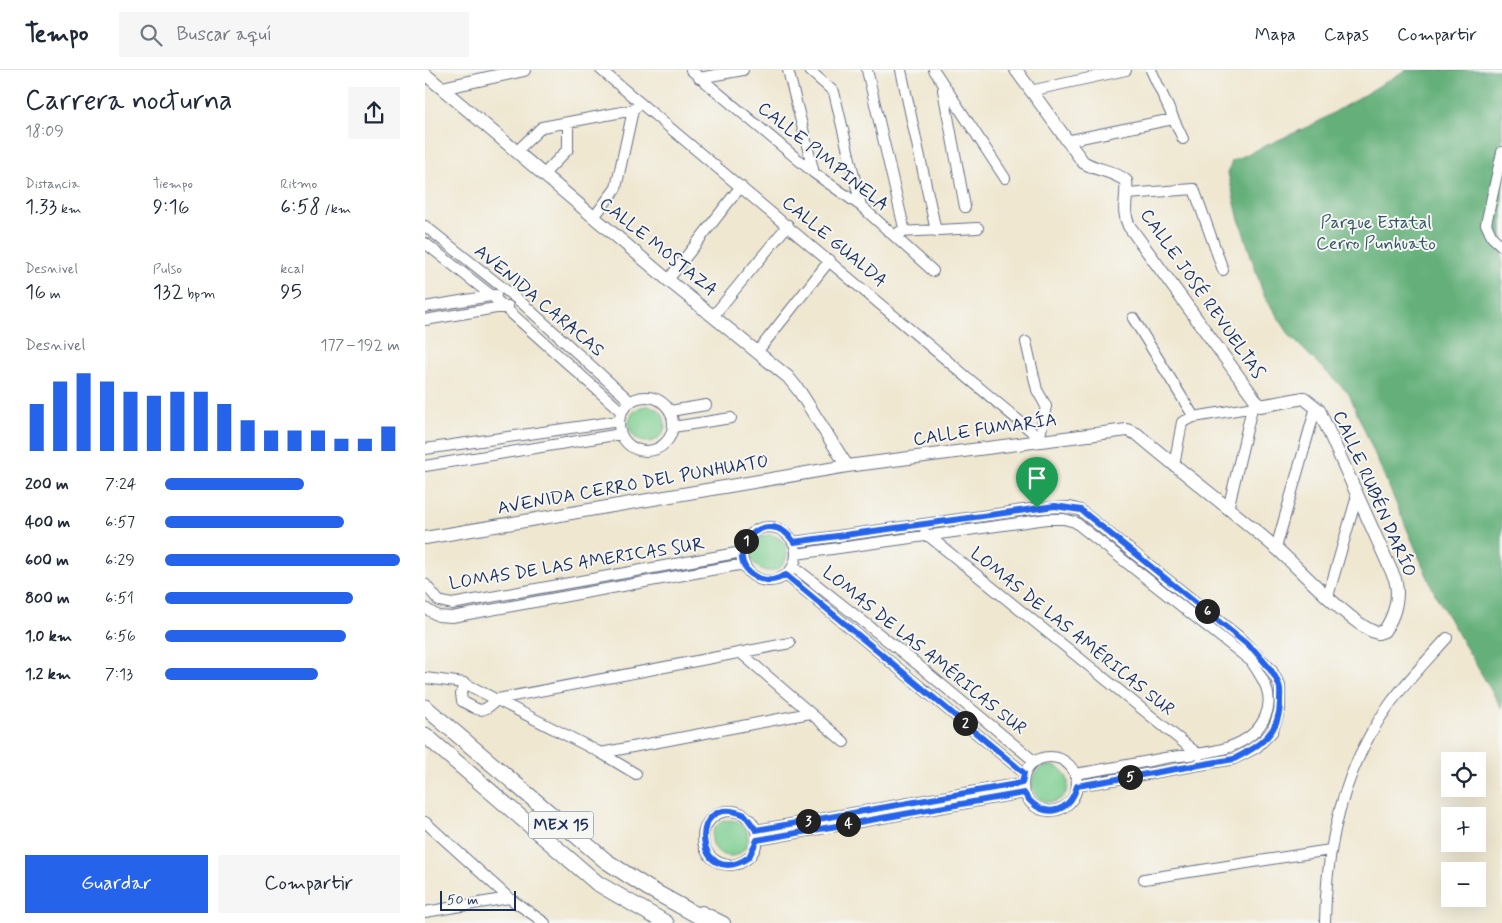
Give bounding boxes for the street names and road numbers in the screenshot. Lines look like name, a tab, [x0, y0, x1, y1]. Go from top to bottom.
street label: CALLE PIMPINELA	[752, 97, 894, 217]
street label: CALLE GUALDA	[776, 191, 892, 293]
street label: CALLE MOSTAZA	[594, 192, 722, 302]
street label: CALLE JOSÉ REVUELTAS	[1134, 204, 1270, 384]
street label: AVENIDA CARACAS	[469, 240, 609, 362]
street label: CALLE RUBÉN DARÍO	[1327, 407, 1421, 581]
street label: CALLE FUMARÍA	[912, 408, 1058, 452]
street label: AVENIDA CERRO DEL PUNHUATO	[496, 449, 770, 521]
street label: LOMAS DE LAS AMERICAS SUR	[448, 532, 707, 596]
street label: LOMAS DE LAS AMÉRICAS SUR	[965, 542, 1179, 722]
street label: LOMAS DE LAS AMÉRICAS SUR	[817, 561, 1031, 741]
road number: MEX 15	[529, 812, 593, 838]

